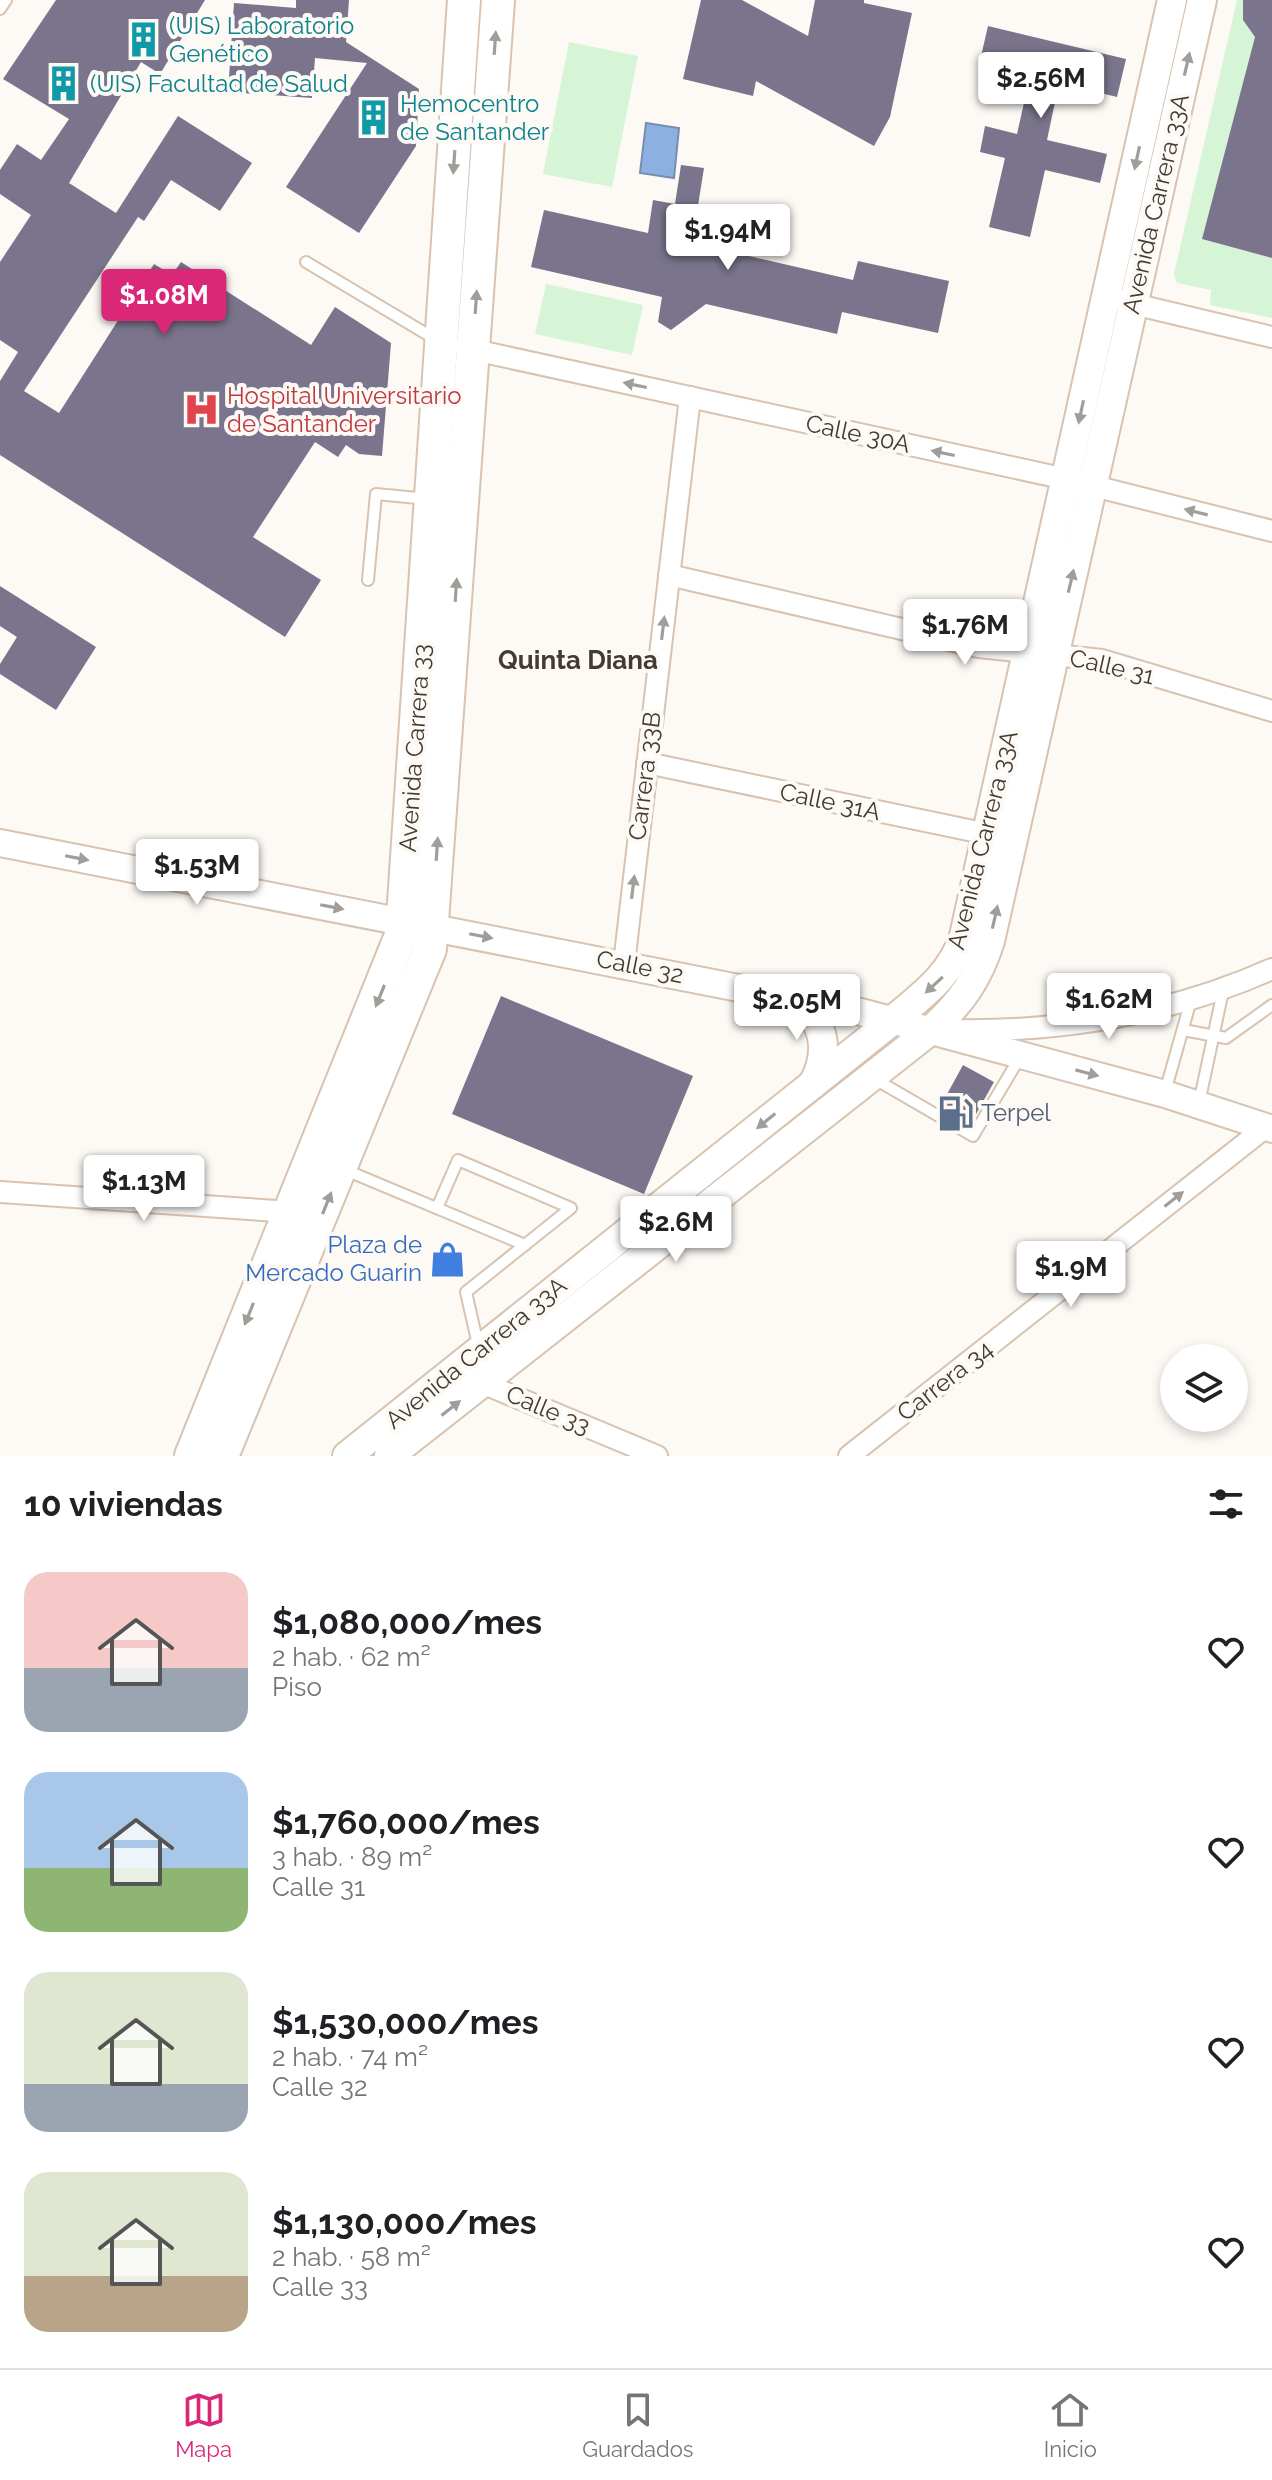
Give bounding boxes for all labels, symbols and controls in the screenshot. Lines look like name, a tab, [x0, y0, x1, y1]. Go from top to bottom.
place label: (UIS) Laboratorio Genético	[169, 11, 354, 68]
building icon: (UIS) Laboratorio Genético	[124, 21, 162, 59]
one-way arrow	[489, 30, 502, 55]
pin: $2.56M	[976, 52, 1106, 120]
one-way arrow	[1181, 52, 1194, 77]
text: $2.56M	[996, 63, 1086, 93]
building icon: (UIS) Facultad de Salud	[45, 65, 83, 103]
place label: (UIS) Facultad de Salud	[90, 69, 348, 98]
place label: Hemocentro de Santander	[400, 89, 550, 146]
street label: Avenida Carrera 33A	[1116, 91, 1195, 317]
building icon: Hemocentro de Santander	[355, 99, 393, 137]
one-way arrow	[1130, 146, 1143, 171]
one-way arrow	[447, 150, 460, 175]
pin: $1.94M	[663, 204, 793, 272]
text: $1.94M	[684, 215, 772, 245]
pin: $1.08M	[99, 269, 229, 337]
text: $1.08M	[119, 280, 209, 310]
one-way arrow	[470, 289, 483, 314]
one-way arrow	[622, 378, 647, 391]
place label: Hospital Universitario de Santander	[227, 381, 461, 438]
hospital icon: Hospital Universitario de Santander	[182, 391, 220, 429]
one-way arrow	[1074, 400, 1087, 425]
street label: Calle 30A	[803, 408, 913, 459]
one-way arrow	[931, 446, 956, 459]
one-way arrow	[1184, 506, 1209, 518]
one-way arrow	[1065, 569, 1078, 594]
one-way arrow	[450, 577, 463, 602]
pin: $1.76M	[900, 599, 1030, 667]
text: $1.76M	[921, 610, 1009, 640]
one-way arrow	[656, 615, 669, 640]
street label: Avenida Carrera 33	[393, 643, 436, 853]
street label: Calle 31	[1067, 643, 1157, 690]
district label: Quinta Diana	[498, 645, 658, 675]
street label: Carrera 33B	[622, 710, 667, 842]
street label: Avenida Carrera 33A	[941, 727, 1024, 952]
street label: Calle 31A	[777, 777, 883, 826]
one-way arrow	[431, 836, 444, 861]
pin: $1.53M	[132, 839, 262, 907]
text: $1.53M	[154, 850, 240, 880]
one-way arrow	[64, 852, 89, 864]
one-way arrow	[626, 874, 639, 899]
one-way arrow	[320, 902, 345, 914]
one-way arrow	[989, 904, 1002, 929]
one-way arrow	[468, 931, 493, 943]
street label: Calle 32	[594, 944, 686, 989]
pin: $1.62M	[1044, 973, 1174, 1041]
pin: $2.05M	[732, 974, 862, 1042]
one-way arrow	[924, 976, 943, 994]
one-way arrow	[373, 984, 386, 1008]
text: $1.62M	[1065, 984, 1153, 1014]
text: $2.05M	[752, 985, 842, 1015]
one-way arrow	[1075, 1067, 1099, 1080]
fuel station icon: Terpel	[936, 1094, 974, 1132]
place label: Terpel	[981, 1098, 1051, 1127]
one-way arrow	[757, 1112, 777, 1129]
pin: $1.13M	[79, 1155, 209, 1223]
text: $1.13M	[101, 1166, 187, 1196]
one-way arrow	[321, 1191, 334, 1215]
one-way arrow	[1164, 1192, 1184, 1208]
pin: $2.6M	[620, 1196, 732, 1264]
text: $2.6M	[638, 1207, 714, 1237]
place label: Plaza de Mercado Guarin	[245, 1230, 422, 1287]
shop icon: Plaza de Mercado Guarin	[429, 1240, 467, 1278]
pin: $1.9M	[1015, 1241, 1127, 1309]
text: $1.9M	[1035, 1252, 1107, 1282]
street label: Avenida Carrera 33A	[379, 1271, 572, 1435]
one-way arrow	[243, 1302, 256, 1326]
street label: Carrera 34	[891, 1334, 998, 1427]
map controls	[1160, 1344, 1248, 1432]
button: layers	[1160, 1344, 1248, 1432]
street label: Calle 33	[502, 1379, 595, 1440]
one-way arrow	[441, 1400, 461, 1416]
icon: filters	[1204, 1482, 1248, 1526]
text: 10 viviendas	[24, 1484, 223, 1524]
text: $1,080,000/mes	[272, 1602, 542, 1642]
icon: home	[88, 1604, 184, 1700]
icon: heart	[1204, 1630, 1248, 1674]
text: 2 hab. · 62 m²	[272, 1642, 430, 1672]
text: Piso	[272, 1672, 322, 1702]
text: $1,760,000/mes	[272, 1802, 540, 1842]
icon: home	[88, 1804, 184, 1900]
icon: heart	[1204, 1830, 1248, 1874]
text: 3 hab. · 89 m²	[272, 1842, 432, 1872]
text: Calle 31	[272, 1872, 365, 1902]
text: $1,530,000/mes	[272, 2002, 539, 2042]
icon: home	[88, 2004, 184, 2100]
icon: heart	[1204, 2030, 1248, 2074]
text: 2 hab. · 74 m²	[272, 2042, 428, 2072]
text: Calle 32	[272, 2072, 367, 2102]
text: $1,130,000/mes	[272, 2202, 536, 2242]
icon: home	[88, 2204, 184, 2300]
icon: heart	[1204, 2230, 1248, 2274]
text: 2 hab. · 58 m²	[272, 2242, 431, 2272]
text: Calle 33	[272, 2272, 368, 2302]
tab: Mapa	[175, 2388, 232, 2462]
tab: Guardados	[582, 2388, 694, 2462]
tab: Inicio	[1044, 2388, 1097, 2462]

